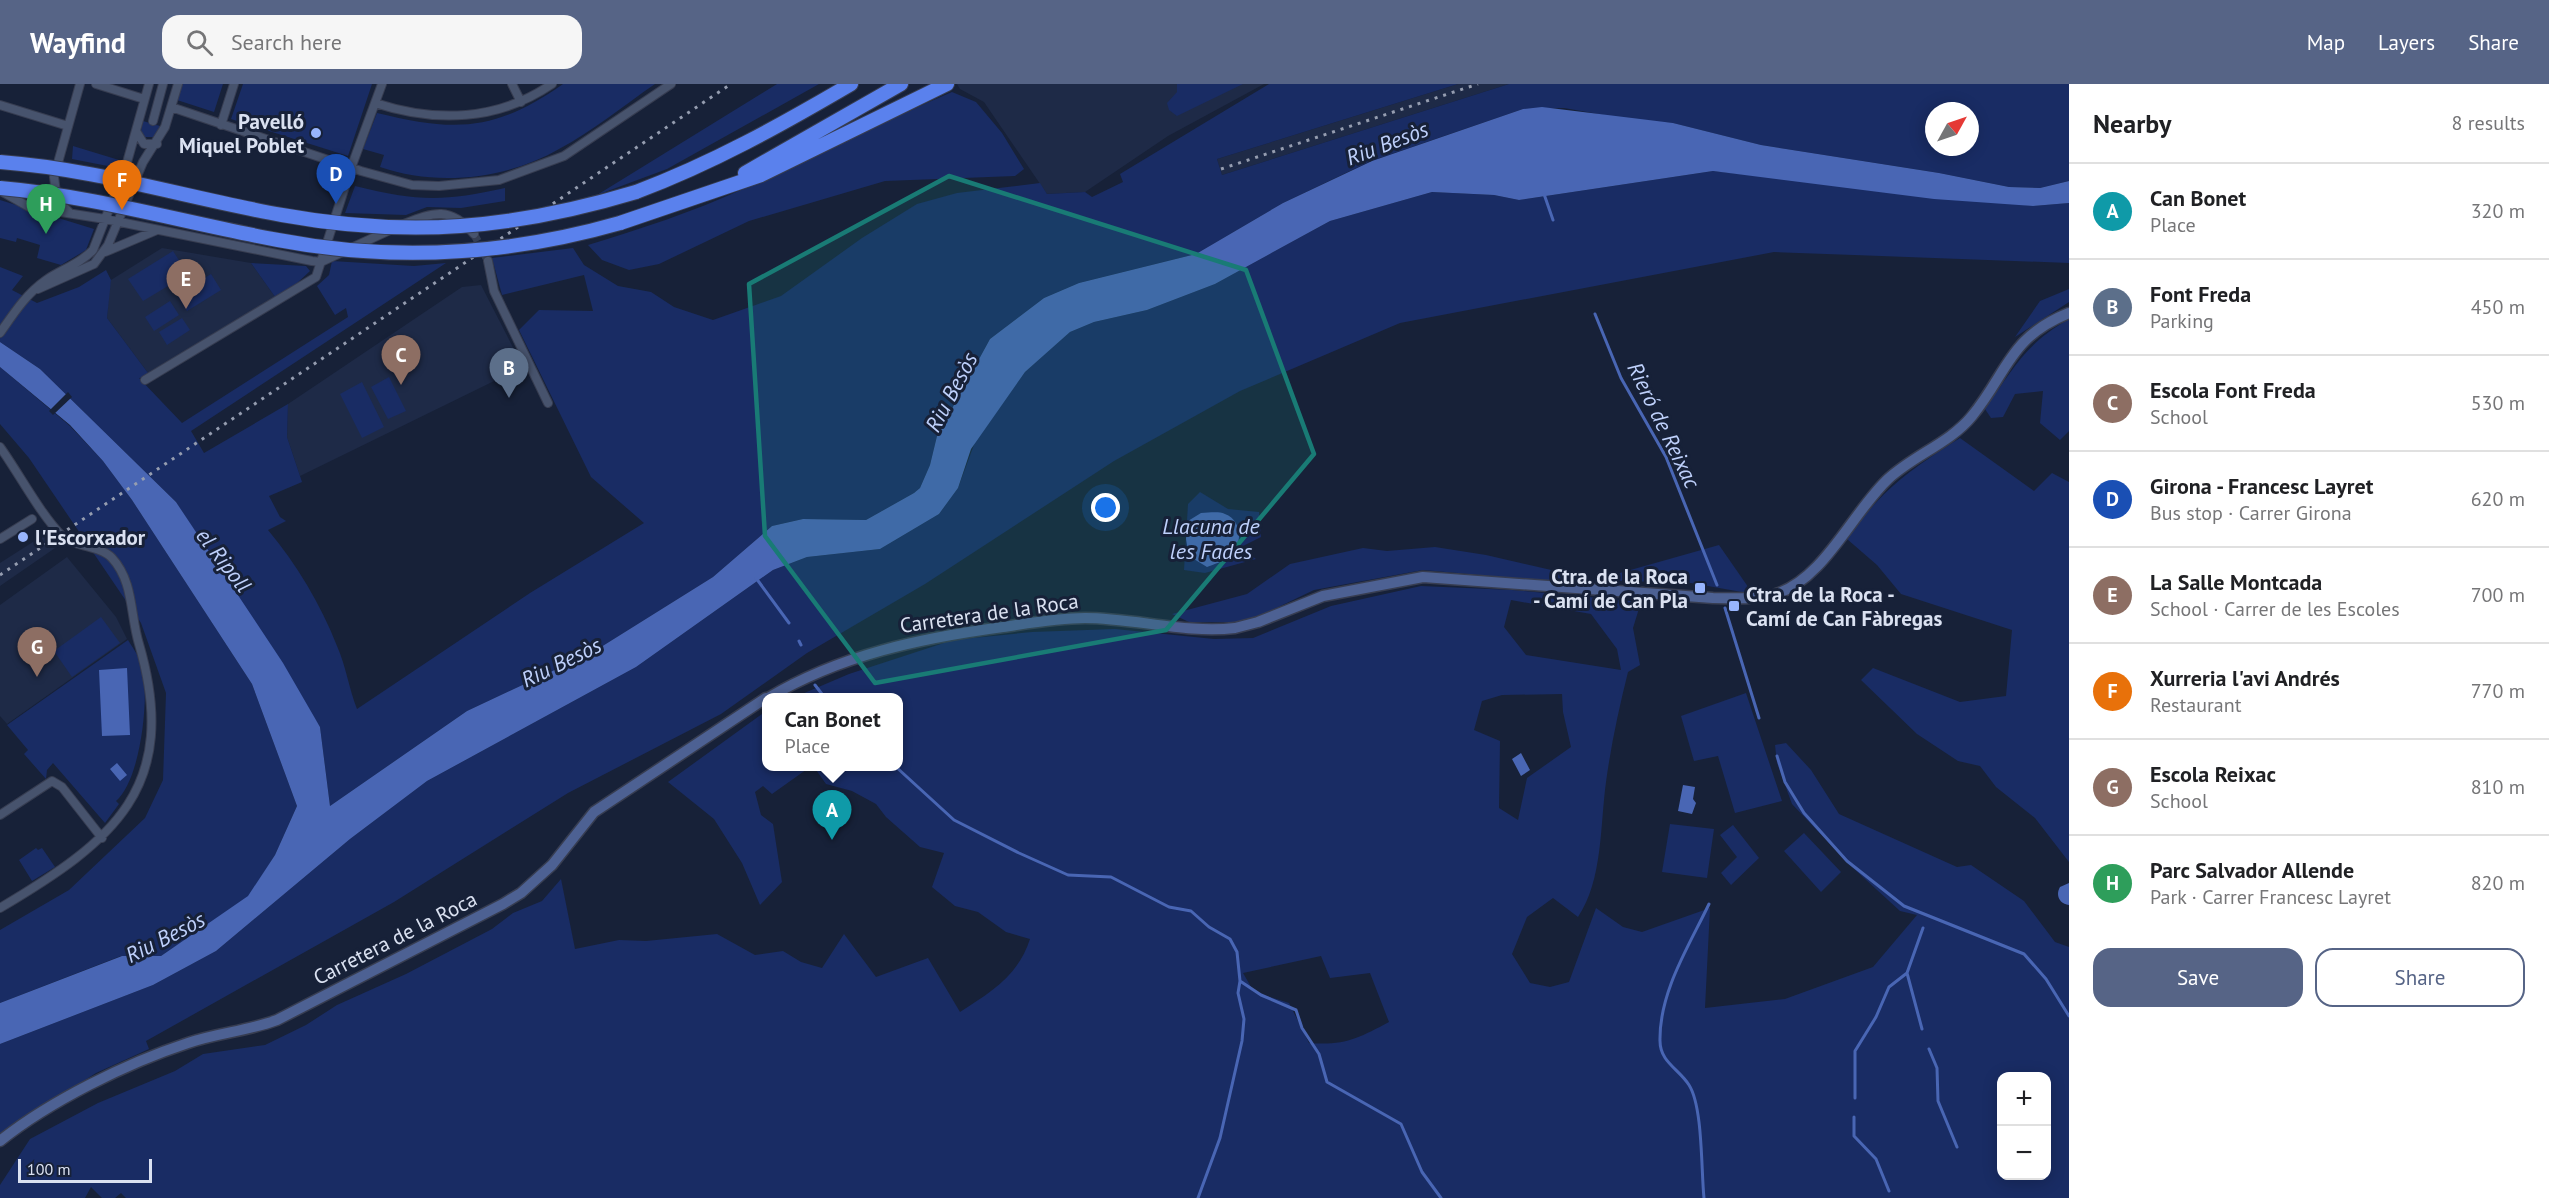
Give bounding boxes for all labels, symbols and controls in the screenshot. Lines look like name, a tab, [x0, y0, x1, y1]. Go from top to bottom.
search box	[162, 15, 582, 69]
text: Wayfind	[30, 24, 126, 61]
icon: search	[183, 26, 216, 59]
text: Search here	[231, 28, 342, 56]
text: Map	[2307, 29, 2345, 56]
text: Layers	[2378, 29, 2435, 56]
text: Share	[2468, 29, 2519, 56]
north arrow	[1925, 102, 1979, 156]
text: Nearby	[2093, 107, 2171, 140]
place label: Pavelló Miquel Poblet	[179, 108, 305, 159]
text: 8 results	[2452, 110, 2525, 136]
water label: Riu Besòs	[1342, 114, 1432, 171]
marker: Pavelló Miquel Poblet	[309, 126, 323, 140]
pin: D	[316, 154, 356, 204]
pin: F	[102, 160, 142, 210]
pin: H	[26, 184, 66, 234]
text: Can Bonet	[2150, 184, 2246, 212]
text: A	[2106, 198, 2119, 224]
text: 320 m	[2471, 198, 2525, 224]
text: Place	[2150, 212, 2196, 238]
pin: E	[166, 260, 206, 309]
text: Font Freda	[2150, 280, 2251, 308]
text: B	[2107, 294, 2118, 320]
text: 450 m	[2471, 294, 2525, 320]
text: Parking	[2150, 308, 2214, 334]
pin: C	[382, 336, 420, 385]
water label: Riu Besòs	[918, 347, 984, 436]
pin: B	[490, 348, 528, 398]
water label: Rieró de Reixac	[1621, 357, 1707, 493]
text: Escola Font Freda	[2150, 376, 2316, 404]
text: C	[2107, 390, 2118, 416]
text: 530 m	[2471, 390, 2525, 416]
text: School	[2150, 404, 2208, 430]
text: Girona - Francesc Layret	[2150, 472, 2373, 500]
text: D	[2106, 486, 2119, 512]
text: 620 m	[2471, 486, 2525, 512]
your location	[1091, 493, 1120, 522]
text: Bus stop · Carrer Girona	[2150, 500, 2352, 526]
water label: Llacuna de les Fades	[1162, 512, 1261, 565]
water label: el Ripoll	[190, 522, 258, 598]
place label: l'Escorxador	[35, 524, 146, 551]
marker: l'Escorxador	[16, 530, 30, 544]
place label: Ctra. de la Roca - Camí de Can Pla	[1533, 563, 1688, 614]
text: La Salle Montcada	[2150, 568, 2322, 596]
marker: Ctra. de la Roca - Camí de Can Pla	[1693, 581, 1707, 595]
place label: Ctra. de la Roca - Camí de Can Fàbregas	[1746, 581, 1942, 632]
text: E	[2107, 582, 2118, 608]
text: 700 m	[2471, 582, 2525, 608]
street label: Carretera de la Roca	[898, 587, 1080, 639]
text: School · Carrer de les Escoles	[2150, 596, 2400, 622]
marker: Ctra. de la Roca - Camí de Can Fàbregas	[1727, 599, 1741, 613]
pin: G	[18, 628, 57, 677]
water label: Riu Besòs	[516, 630, 606, 693]
text: Xurreria l'avi Andrés	[2150, 664, 2340, 692]
text: F	[2107, 678, 2118, 704]
text: 770 m	[2471, 678, 2525, 704]
text: Restaurant	[2150, 692, 2241, 718]
popup	[762, 693, 903, 771]
text: Can Bonet	[784, 705, 881, 733]
text: Place	[784, 733, 830, 759]
text: Escola Reixac	[2150, 760, 2276, 788]
text: G	[2106, 774, 2119, 800]
text: 810 m	[2471, 774, 2525, 800]
text: School	[2150, 788, 2208, 814]
pin: A	[812, 790, 852, 840]
text: Parc Salvador Allende	[2150, 856, 2354, 884]
text: H	[2106, 870, 2119, 896]
text: 820 m	[2471, 870, 2525, 896]
text: Park · Carrer Francesc Layret	[2150, 884, 2391, 910]
street label: Carretera de la Roca	[309, 885, 481, 991]
water label: Riu Besòs	[120, 905, 210, 969]
button: Save	[2093, 948, 2303, 1007]
button: Share	[2315, 948, 2525, 1007]
map controls	[1997, 1072, 2051, 1180]
button: +	[1997, 1072, 2051, 1126]
button: −	[1997, 1126, 2051, 1180]
scale bar	[18, 1156, 152, 1184]
text: 100 m	[27, 1159, 70, 1179]

